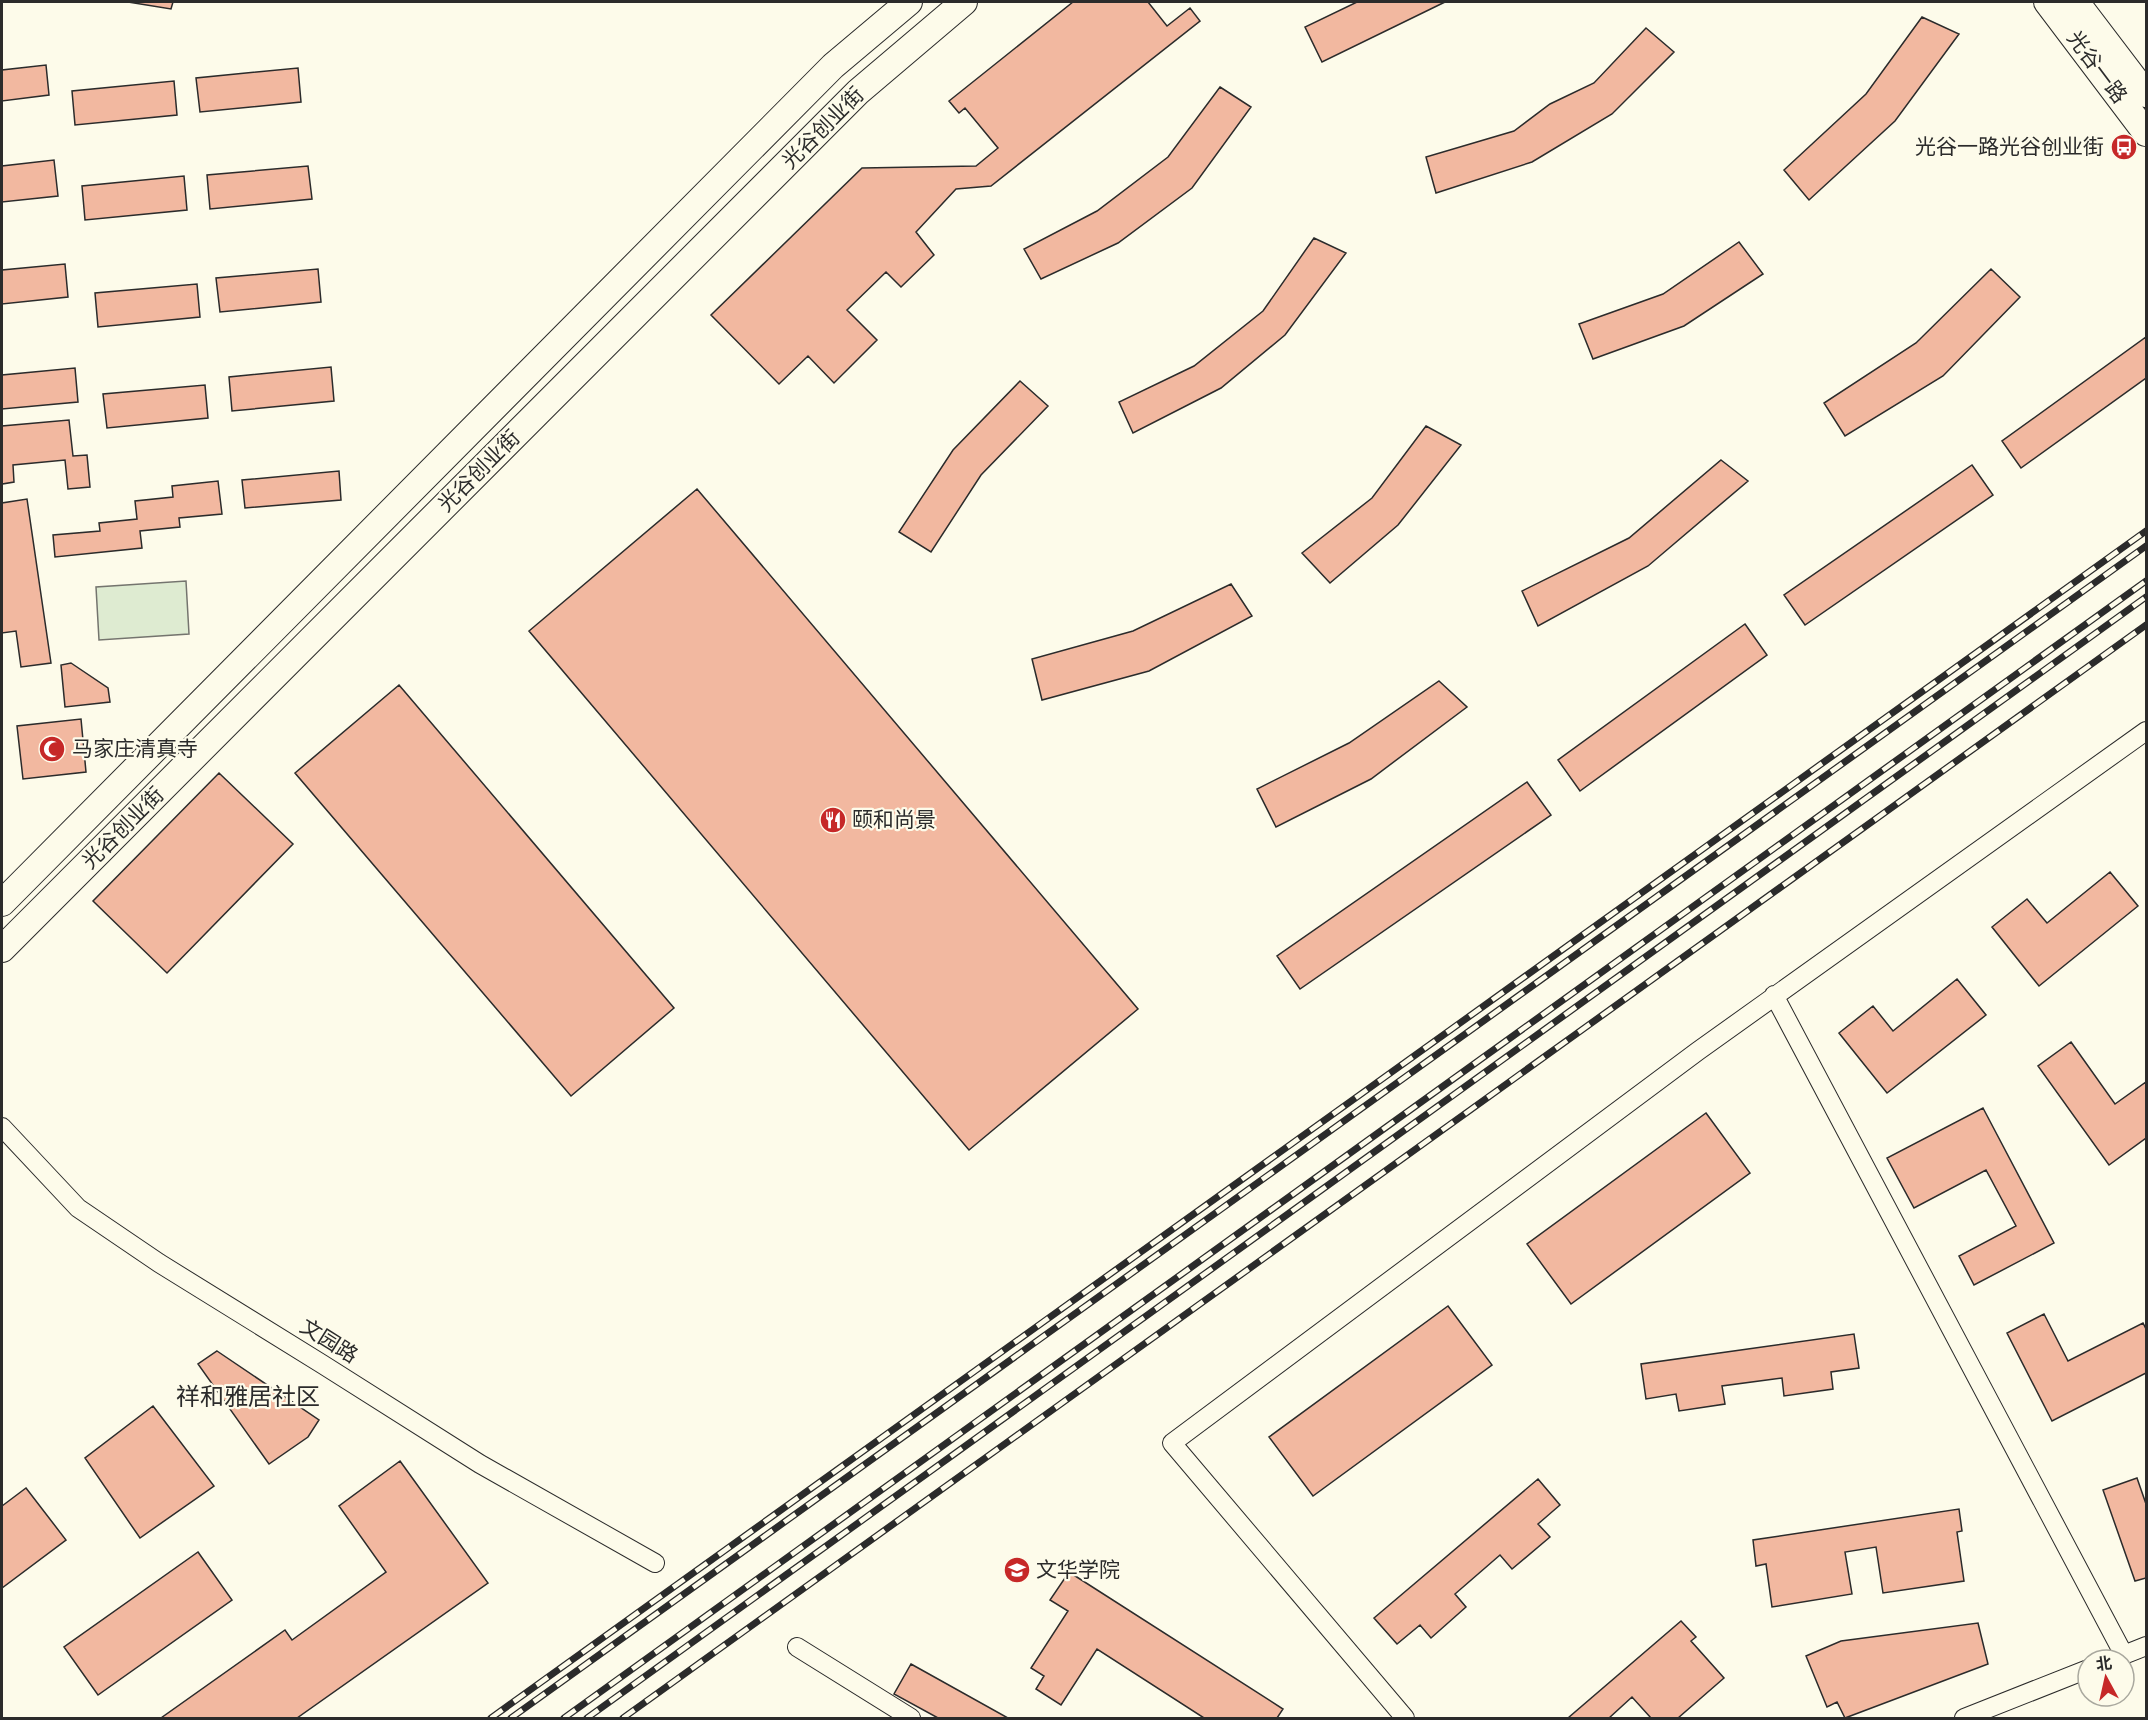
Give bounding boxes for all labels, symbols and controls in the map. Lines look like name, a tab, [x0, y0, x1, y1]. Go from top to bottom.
street label: 光谷一路	[2061, 26, 2133, 108]
street label: 光谷创业街	[777, 82, 869, 174]
bus stop icon: 光谷一路光谷创业街	[2109, 132, 2139, 162]
place label: 光谷一路光谷创业街	[1915, 134, 2104, 160]
street label: 光谷创业街	[433, 425, 525, 517]
mosque icon: 马家庄清真寺	[37, 734, 67, 764]
place label: 马家庄清真寺	[72, 736, 198, 762]
street label: 光谷创业街	[77, 782, 169, 874]
restaurant icon: 颐和尚景	[818, 805, 848, 835]
place label: 颐和尚景	[852, 807, 936, 833]
street label: 文园路	[295, 1313, 363, 1369]
district label: 祥和雅居社区	[176, 1383, 320, 1411]
school or university icon: 文华学院	[1002, 1555, 1032, 1585]
place label: 文华学院	[1036, 1557, 1120, 1583]
north arrow	[2076, 1648, 2136, 1708]
text: 北	[2095, 1653, 2113, 1674]

